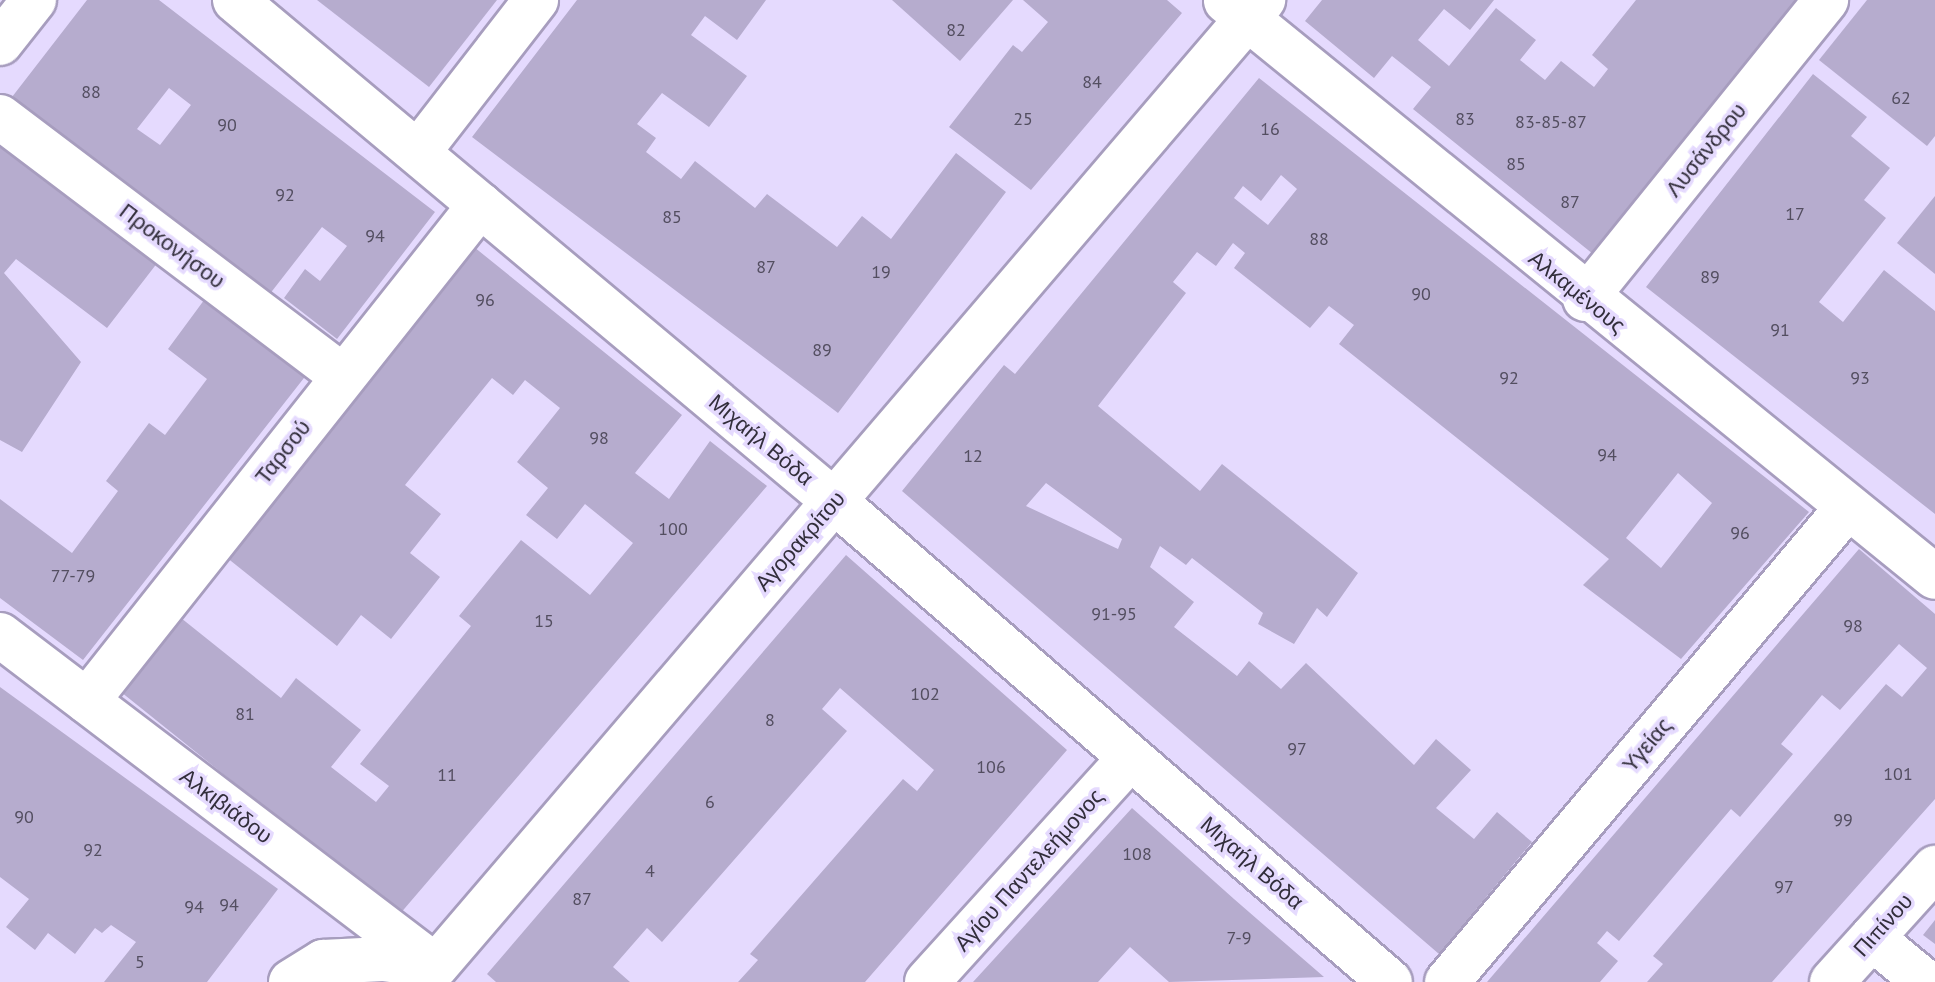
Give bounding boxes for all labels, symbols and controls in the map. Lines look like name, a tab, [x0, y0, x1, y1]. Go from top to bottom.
house number: 82	[946, 19, 966, 41]
house number: 84	[1082, 71, 1102, 93]
house number: 88	[81, 81, 101, 103]
house number: 62	[1891, 87, 1911, 109]
street label: Λυσάνδρου	[1660, 98, 1752, 202]
house number: 25	[1013, 108, 1033, 130]
house number: 83	[1455, 108, 1475, 130]
house number: 83-85-87	[1515, 111, 1587, 133]
house number: 90	[217, 114, 237, 136]
house number: 16	[1260, 118, 1280, 140]
house number: 85	[1506, 153, 1526, 175]
house number: 92	[275, 184, 295, 206]
house number: 87	[1560, 191, 1580, 213]
street label: Προκονήσου	[114, 198, 230, 294]
house number: 17	[1785, 203, 1805, 225]
house number: 85	[662, 206, 682, 228]
house number: 94	[365, 225, 385, 247]
house number: 88	[1309, 228, 1329, 250]
street label: Αλκαμένους	[1523, 245, 1631, 339]
house number: 87	[756, 256, 776, 278]
house number: 19	[871, 261, 891, 283]
house number: 89	[1700, 266, 1720, 288]
house number: 90	[1411, 283, 1431, 305]
house number: 96	[475, 289, 495, 311]
house number: 91	[1770, 319, 1790, 341]
house number: 89	[812, 339, 832, 361]
house number: 92	[1499, 367, 1519, 389]
house number: 93	[1850, 367, 1870, 389]
street label: Μιχαήλ Βόδα	[704, 389, 818, 491]
street label: Ταρσού	[250, 415, 316, 489]
house number: 98	[589, 427, 609, 449]
house number: 94	[1597, 444, 1617, 466]
house number: 12	[963, 445, 983, 467]
street label: Αγορακρίτου	[749, 486, 851, 596]
house number: 100	[658, 518, 688, 540]
house number: 96	[1730, 522, 1750, 544]
house number: 77-79	[51, 565, 95, 587]
house number: 91-95	[1091, 603, 1137, 625]
house number: 15	[534, 610, 554, 632]
house number: 98	[1843, 615, 1863, 637]
house number: 102	[910, 683, 940, 705]
house number: 81	[235, 703, 255, 725]
house number: 8	[765, 709, 775, 731]
street label: Υγείας	[1617, 713, 1677, 777]
house number: 97	[1287, 738, 1307, 760]
house number: 106	[976, 756, 1006, 778]
street label: Αλκιβιάδου	[175, 763, 277, 849]
house number: 101	[1883, 763, 1913, 785]
house number: 11	[437, 764, 457, 786]
street label: Αγίου Παντελεήμονος	[949, 783, 1109, 957]
house number: 6	[705, 791, 715, 813]
house number: 90	[14, 806, 34, 828]
house number: 99	[1833, 809, 1853, 831]
street label: Μιχαήλ Βόδα	[1195, 811, 1309, 915]
house number: 92	[83, 839, 103, 861]
house number: 108	[1122, 843, 1152, 865]
house number: 4	[645, 860, 655, 882]
house number: 97	[1774, 876, 1794, 898]
house number: 87	[572, 888, 592, 910]
street label: Πιπίνου	[1848, 888, 1918, 962]
house number: 94	[219, 894, 239, 916]
house number: 94	[184, 896, 204, 918]
house number: 7-9	[1227, 927, 1251, 949]
house number: 5	[135, 951, 145, 973]

